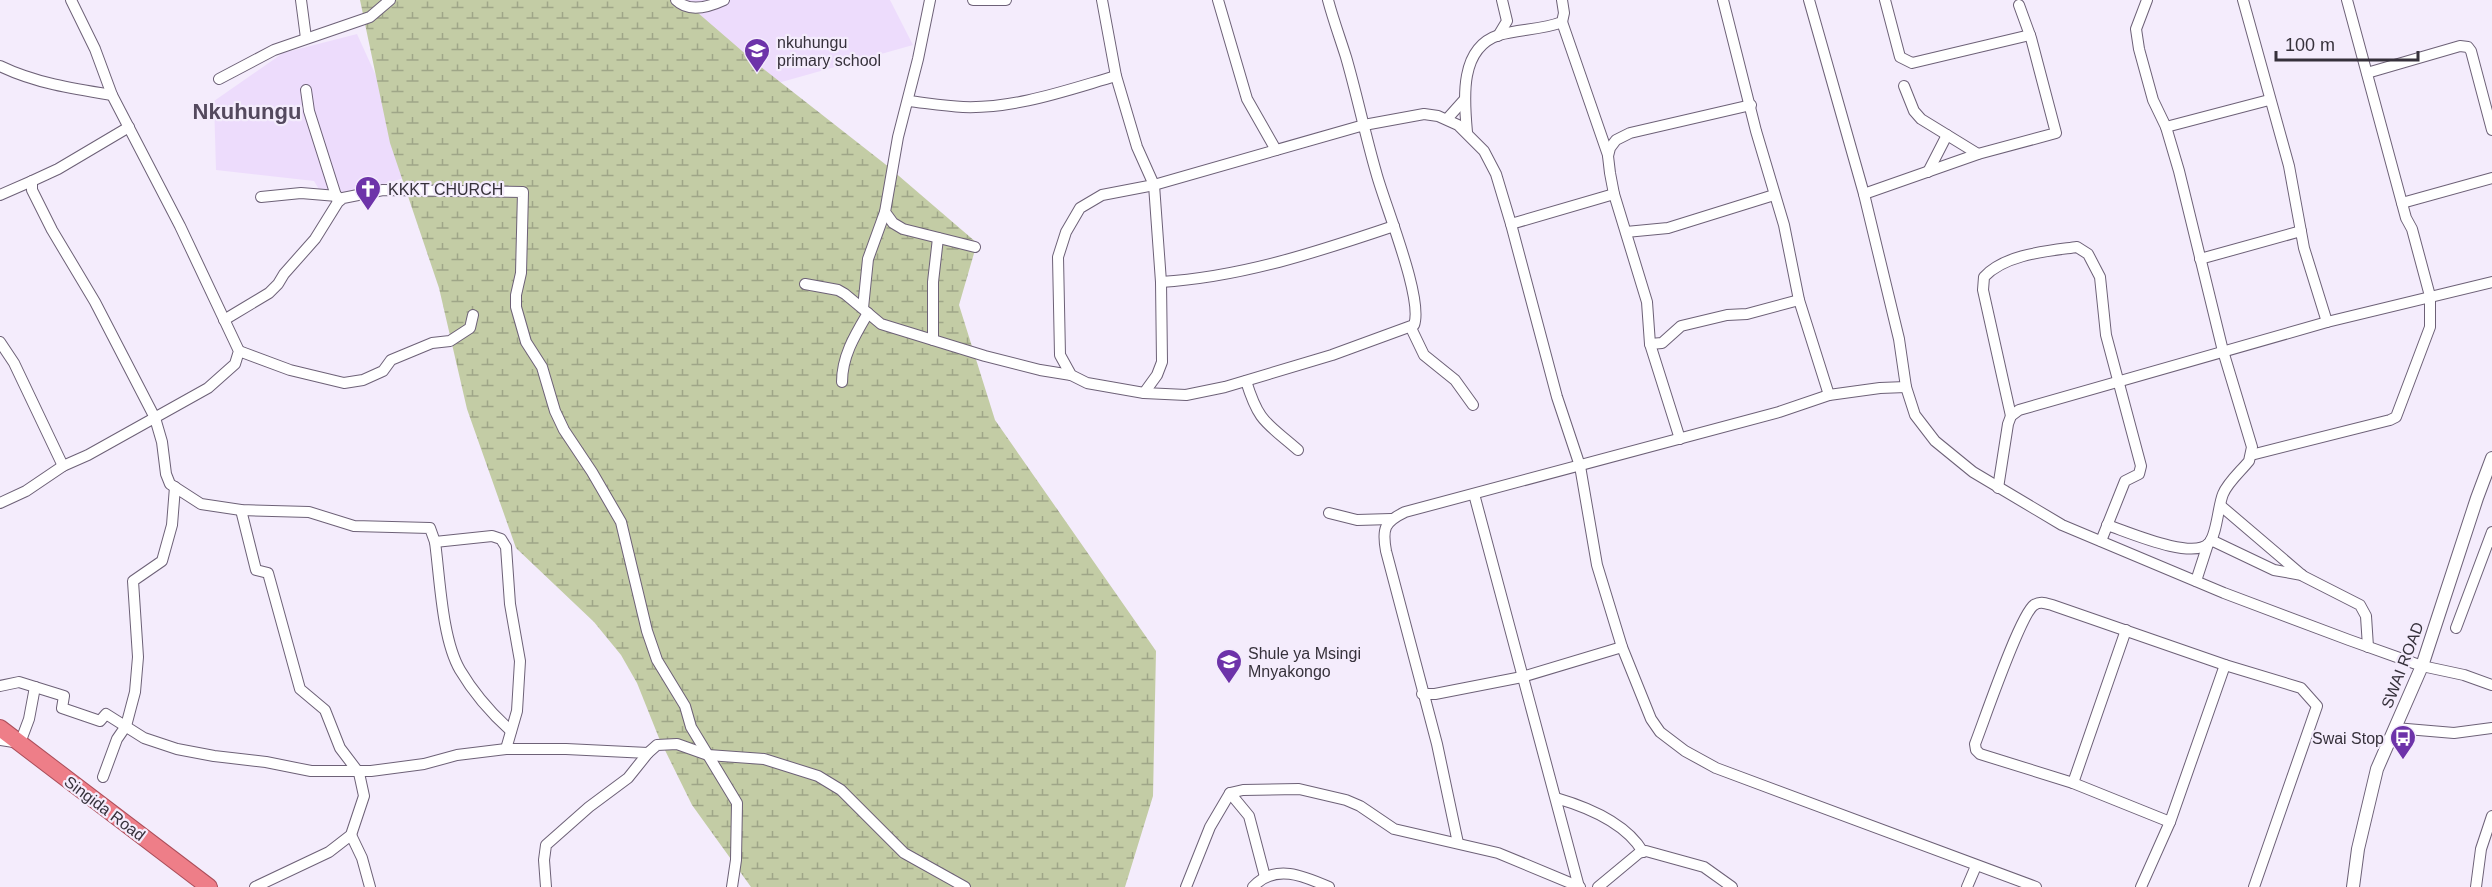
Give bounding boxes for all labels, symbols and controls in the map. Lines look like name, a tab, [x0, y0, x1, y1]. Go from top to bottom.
scale bar	[2276, 24, 2418, 62]
place label: nkuhungu primary school	[777, 34, 881, 69]
text: 100 m	[2285, 35, 2335, 55]
school or university icon: nkuhungu primary school	[742, 36, 772, 74]
district label: Nkuhungu	[193, 99, 301, 124]
church icon: KKKT CHURCH	[353, 174, 383, 212]
place label: KKKT CHURCH	[388, 181, 503, 198]
street label: SWAI ROAD	[2378, 620, 2427, 711]
place label: Shule ya Msingi Mnyakongo	[1248, 645, 1361, 680]
school or university icon: Shule ya Msingi Mnyakongo	[1214, 647, 1244, 685]
bus stop icon: Swai Stop	[2388, 723, 2418, 761]
place label: Swai Stop	[2312, 730, 2384, 747]
street label: Singida Road	[61, 773, 148, 844]

